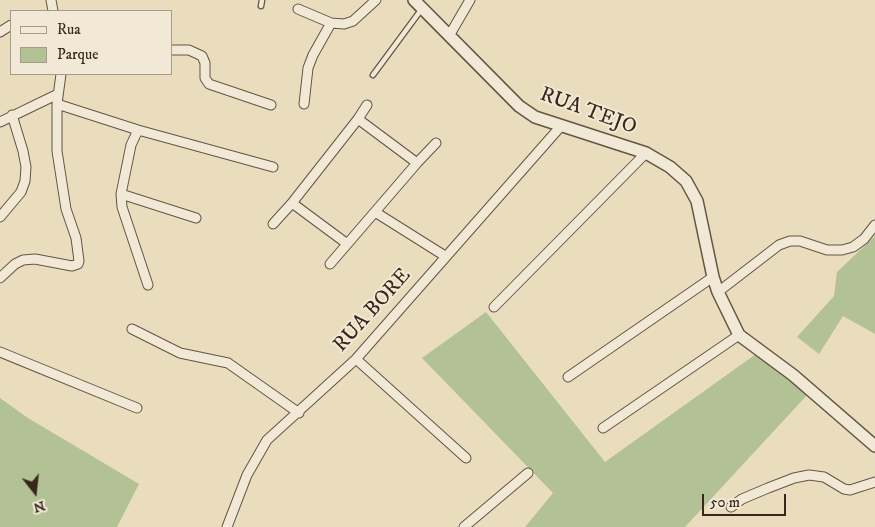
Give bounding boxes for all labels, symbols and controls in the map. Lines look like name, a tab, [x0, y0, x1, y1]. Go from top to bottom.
legend	[10, 10, 172, 75]
text: Rua	[57, 20, 81, 39]
text: Parque	[57, 45, 98, 64]
street label: RUA TEJO	[536, 83, 640, 141]
street label: RUA BORE	[329, 264, 417, 358]
north arrow	[10, 467, 60, 517]
scale bar	[705, 484, 789, 516]
text: 50 m	[710, 493, 740, 512]
text: N	[31, 496, 47, 517]

